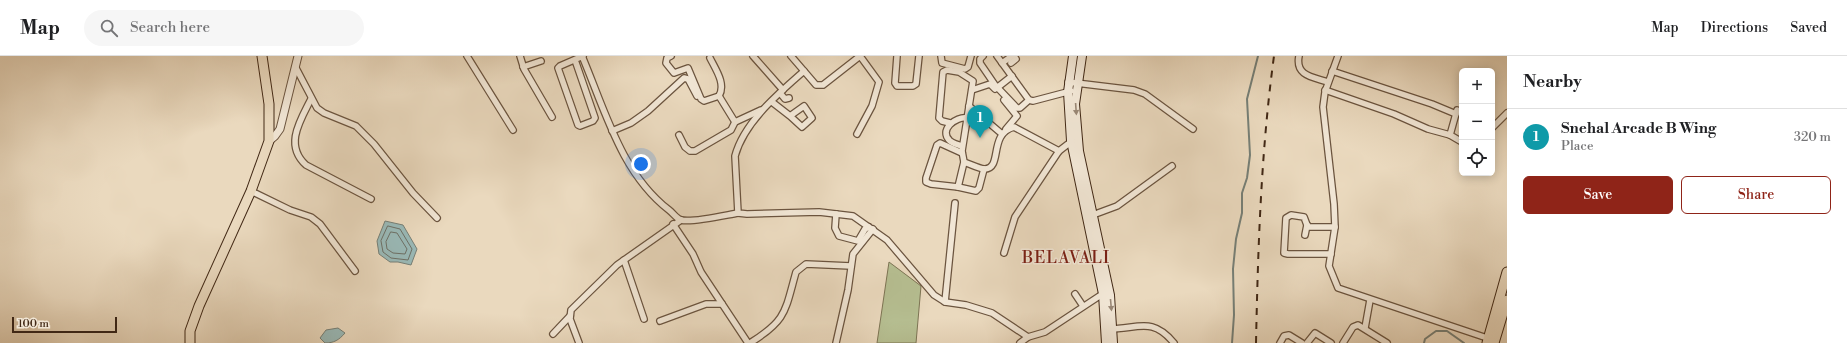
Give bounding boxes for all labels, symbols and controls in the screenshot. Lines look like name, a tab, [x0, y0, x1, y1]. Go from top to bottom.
search box	[84, 10, 364, 46]
text: Map	[20, 16, 60, 40]
icon: search	[98, 17, 120, 39]
text: Search here	[130, 18, 210, 37]
text: Map	[1651, 19, 1679, 37]
text: Directions	[1701, 19, 1768, 37]
text: Saved	[1790, 19, 1827, 37]
map controls	[1459, 68, 1495, 176]
button: +	[1459, 68, 1495, 104]
text: Nearby	[1523, 71, 1582, 93]
one-way arrow	[1072, 102, 1079, 115]
button: −	[1459, 104, 1495, 140]
pin: 1	[967, 105, 993, 138]
text: Snehal Arcade B Wing	[1561, 119, 1716, 138]
text: 1	[1533, 129, 1539, 145]
text: 320 m	[1794, 129, 1831, 145]
text: Place	[1561, 138, 1593, 154]
button: locate	[1459, 140, 1495, 176]
your location	[631, 154, 651, 174]
button: Save	[1523, 176, 1673, 214]
button: Share	[1681, 176, 1831, 214]
district label: BELAVALI	[1021, 248, 1110, 268]
one-way arrow	[1108, 299, 1115, 311]
scale bar	[12, 315, 117, 334]
text: 100 m	[18, 317, 49, 331]

